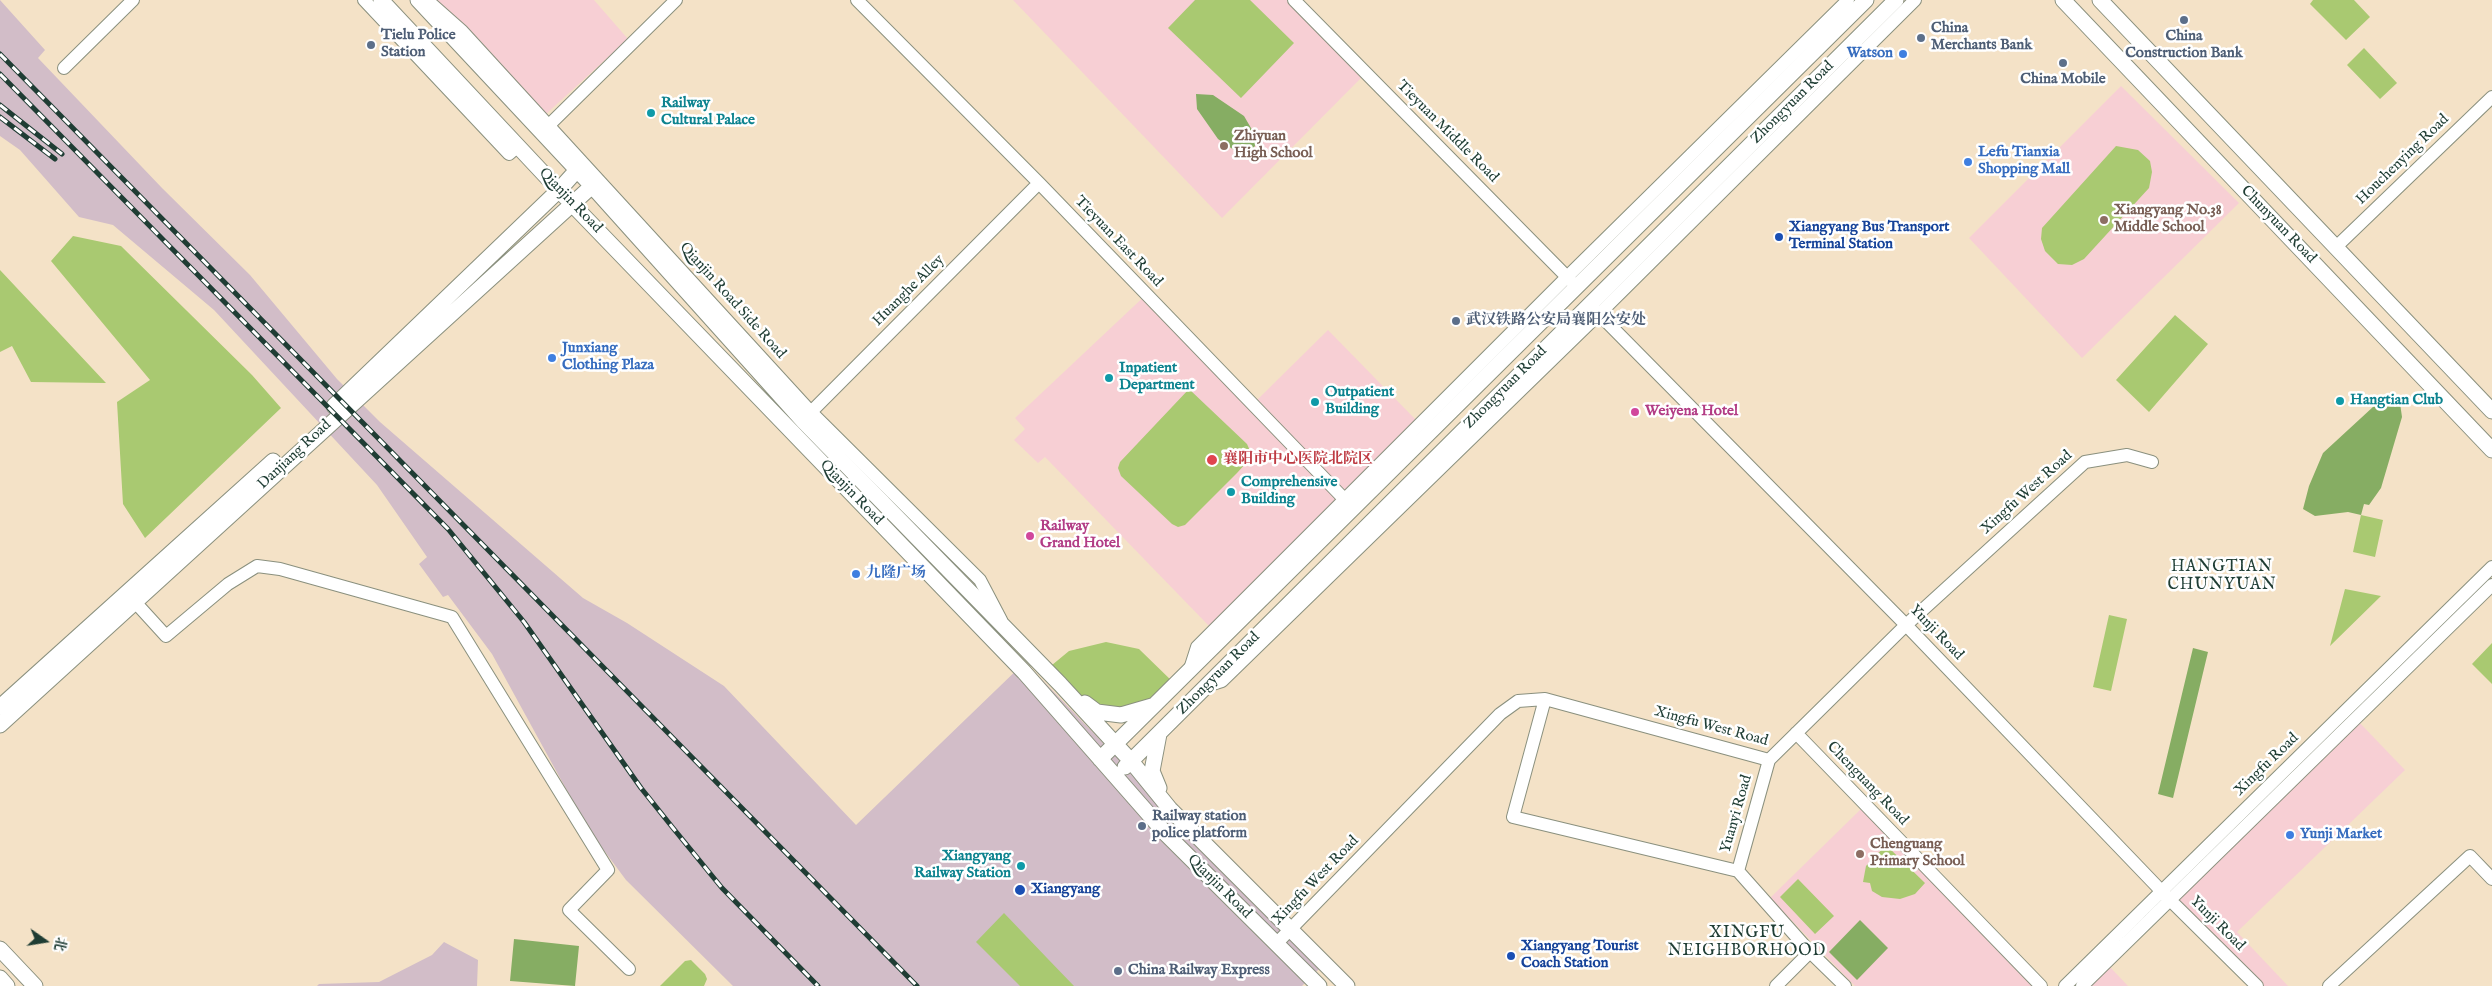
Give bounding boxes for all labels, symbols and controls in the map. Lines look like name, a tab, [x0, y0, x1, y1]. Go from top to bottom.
marker: China Construction Bank	[2178, 14, 2190, 26]
place label: China Merchants Bank	[1931, 20, 2032, 55]
place label: Tielu Police Station	[381, 27, 456, 62]
place label: China Construction Bank	[2125, 28, 2243, 63]
marker: China Merchants Bank	[1915, 32, 1927, 44]
marker: Tielu Police Station	[365, 39, 377, 51]
place label: Watson	[1847, 45, 1893, 63]
marker: Watson	[1897, 48, 1909, 60]
marker: China Mobile	[2057, 57, 2069, 69]
street label: Zhongyuan Road	[1748, 58, 1838, 148]
place label: China Mobile	[2020, 71, 2106, 89]
street label: Tieyuan Middle Road	[1392, 77, 1502, 187]
place label: Railway Cultural Palace	[661, 95, 755, 130]
marker: Railway Cultural Palace	[645, 107, 657, 119]
street label: Houchenying Road	[2353, 111, 2453, 209]
place label: Zhiyuan High School	[1234, 128, 1313, 163]
marker: Zhiyuan High School	[1218, 140, 1230, 152]
place label: Lefu Tianxia Shopping Mall	[1978, 144, 2070, 179]
marker: Lefu Tianxia Shopping Mall	[1962, 156, 1974, 168]
street label: Qianjin Road	[535, 165, 605, 237]
street label: Chunyuan Road	[2236, 182, 2320, 268]
street label: Tieyuan East Road	[1070, 193, 1166, 291]
place label: Xiangyang No.38 Middle School	[2114, 202, 2222, 237]
marker: Xiangyang No.38 Middle School	[2098, 214, 2110, 226]
place label: Xiangyang Bus Transport Terminal Station	[1789, 219, 1949, 254]
marker: Xiangyang Bus Transport Terminal Station	[1773, 231, 1785, 243]
street label: Qianjin Road Side Road	[675, 239, 789, 363]
street label: Huanghe Alley	[870, 252, 948, 330]
place label: 武汉铁路公安局襄阳公安处	[1466, 312, 1646, 330]
marker: 武汉铁路公安局襄阳公安处	[1450, 315, 1462, 327]
place label: Junxiang Clothing Plaza	[562, 340, 654, 375]
street label: Zhongyuan Road	[1461, 343, 1551, 433]
marker: Junxiang Clothing Plaza	[546, 352, 558, 364]
place label: Inpatient Department	[1119, 360, 1195, 395]
marker: Inpatient Department	[1103, 372, 1115, 384]
place label: Outpatient Building	[1325, 384, 1394, 419]
place label: Hangtian Club	[2350, 392, 2443, 410]
marker: Hangtian Club	[2334, 395, 2346, 407]
marker: Outpatient Building	[1309, 396, 1321, 408]
place label: Weiyena Hotel	[1645, 403, 1738, 421]
marker: Weiyena Hotel	[1629, 406, 1641, 418]
street label: Danjiang Road	[255, 416, 335, 494]
street label: Xingfu West Road	[1978, 447, 2076, 539]
place label: 襄阳市中心医院北院区	[1223, 451, 1373, 469]
marker: 襄阳市中心医院北院区	[1205, 453, 1219, 467]
street label: Qianjin Road	[816, 457, 886, 529]
place label: Comprehensive Building	[1241, 474, 1337, 509]
marker: Comprehensive Building	[1225, 486, 1237, 498]
place label: Railway Grand Hotel	[1040, 518, 1120, 553]
marker: Railway Grand Hotel	[1024, 530, 1036, 542]
district label: HANGTIAN CHUNYUAN	[2166, 558, 2278, 596]
place label: 九隆广场	[866, 565, 926, 583]
marker: 九隆广场	[850, 568, 862, 580]
street label: Yunji Road	[1905, 602, 1967, 664]
street label: Zhongyuan Road	[1174, 629, 1264, 719]
street label: Xingfu West Road	[1652, 703, 1770, 751]
street label: Xingfu Road	[2231, 730, 2303, 800]
street label: Chenguang Road	[1823, 738, 1911, 830]
street label: Yuanyi Road	[1717, 773, 1757, 855]
place label: Railway station police platform	[1152, 808, 1247, 843]
marker: Railway station police platform	[1136, 820, 1148, 832]
place label: Yunji Market	[2300, 826, 2382, 844]
marker: Yunji Market	[2284, 829, 2296, 841]
street label: Xingfu West Road	[1269, 833, 1363, 929]
place label: Chenguang Primary School	[1870, 836, 1965, 871]
place label: Xiangyang Railway Station	[914, 848, 1011, 883]
marker: Chenguang Primary School	[1854, 848, 1866, 860]
street label: Qianjin Road	[1183, 851, 1255, 923]
marker: Xiangyang Railway Station	[1015, 860, 1027, 872]
place label: Xiangyang	[1031, 881, 1100, 899]
marker: Xiangyang	[1013, 883, 1027, 897]
street label: Yunji Road	[2186, 893, 2248, 955]
north arrow	[20, 916, 70, 966]
district label: XINGFU NEIGHBORHOOD	[1666, 924, 1828, 962]
text: 北	[49, 936, 70, 953]
place label: Xiangyang Tourist Coach Station	[1521, 938, 1639, 973]
marker: Xiangyang Tourist Coach Station	[1505, 950, 1517, 962]
place label: China Railway Express	[1128, 962, 1270, 980]
marker: China Railway Express	[1112, 965, 1124, 977]

